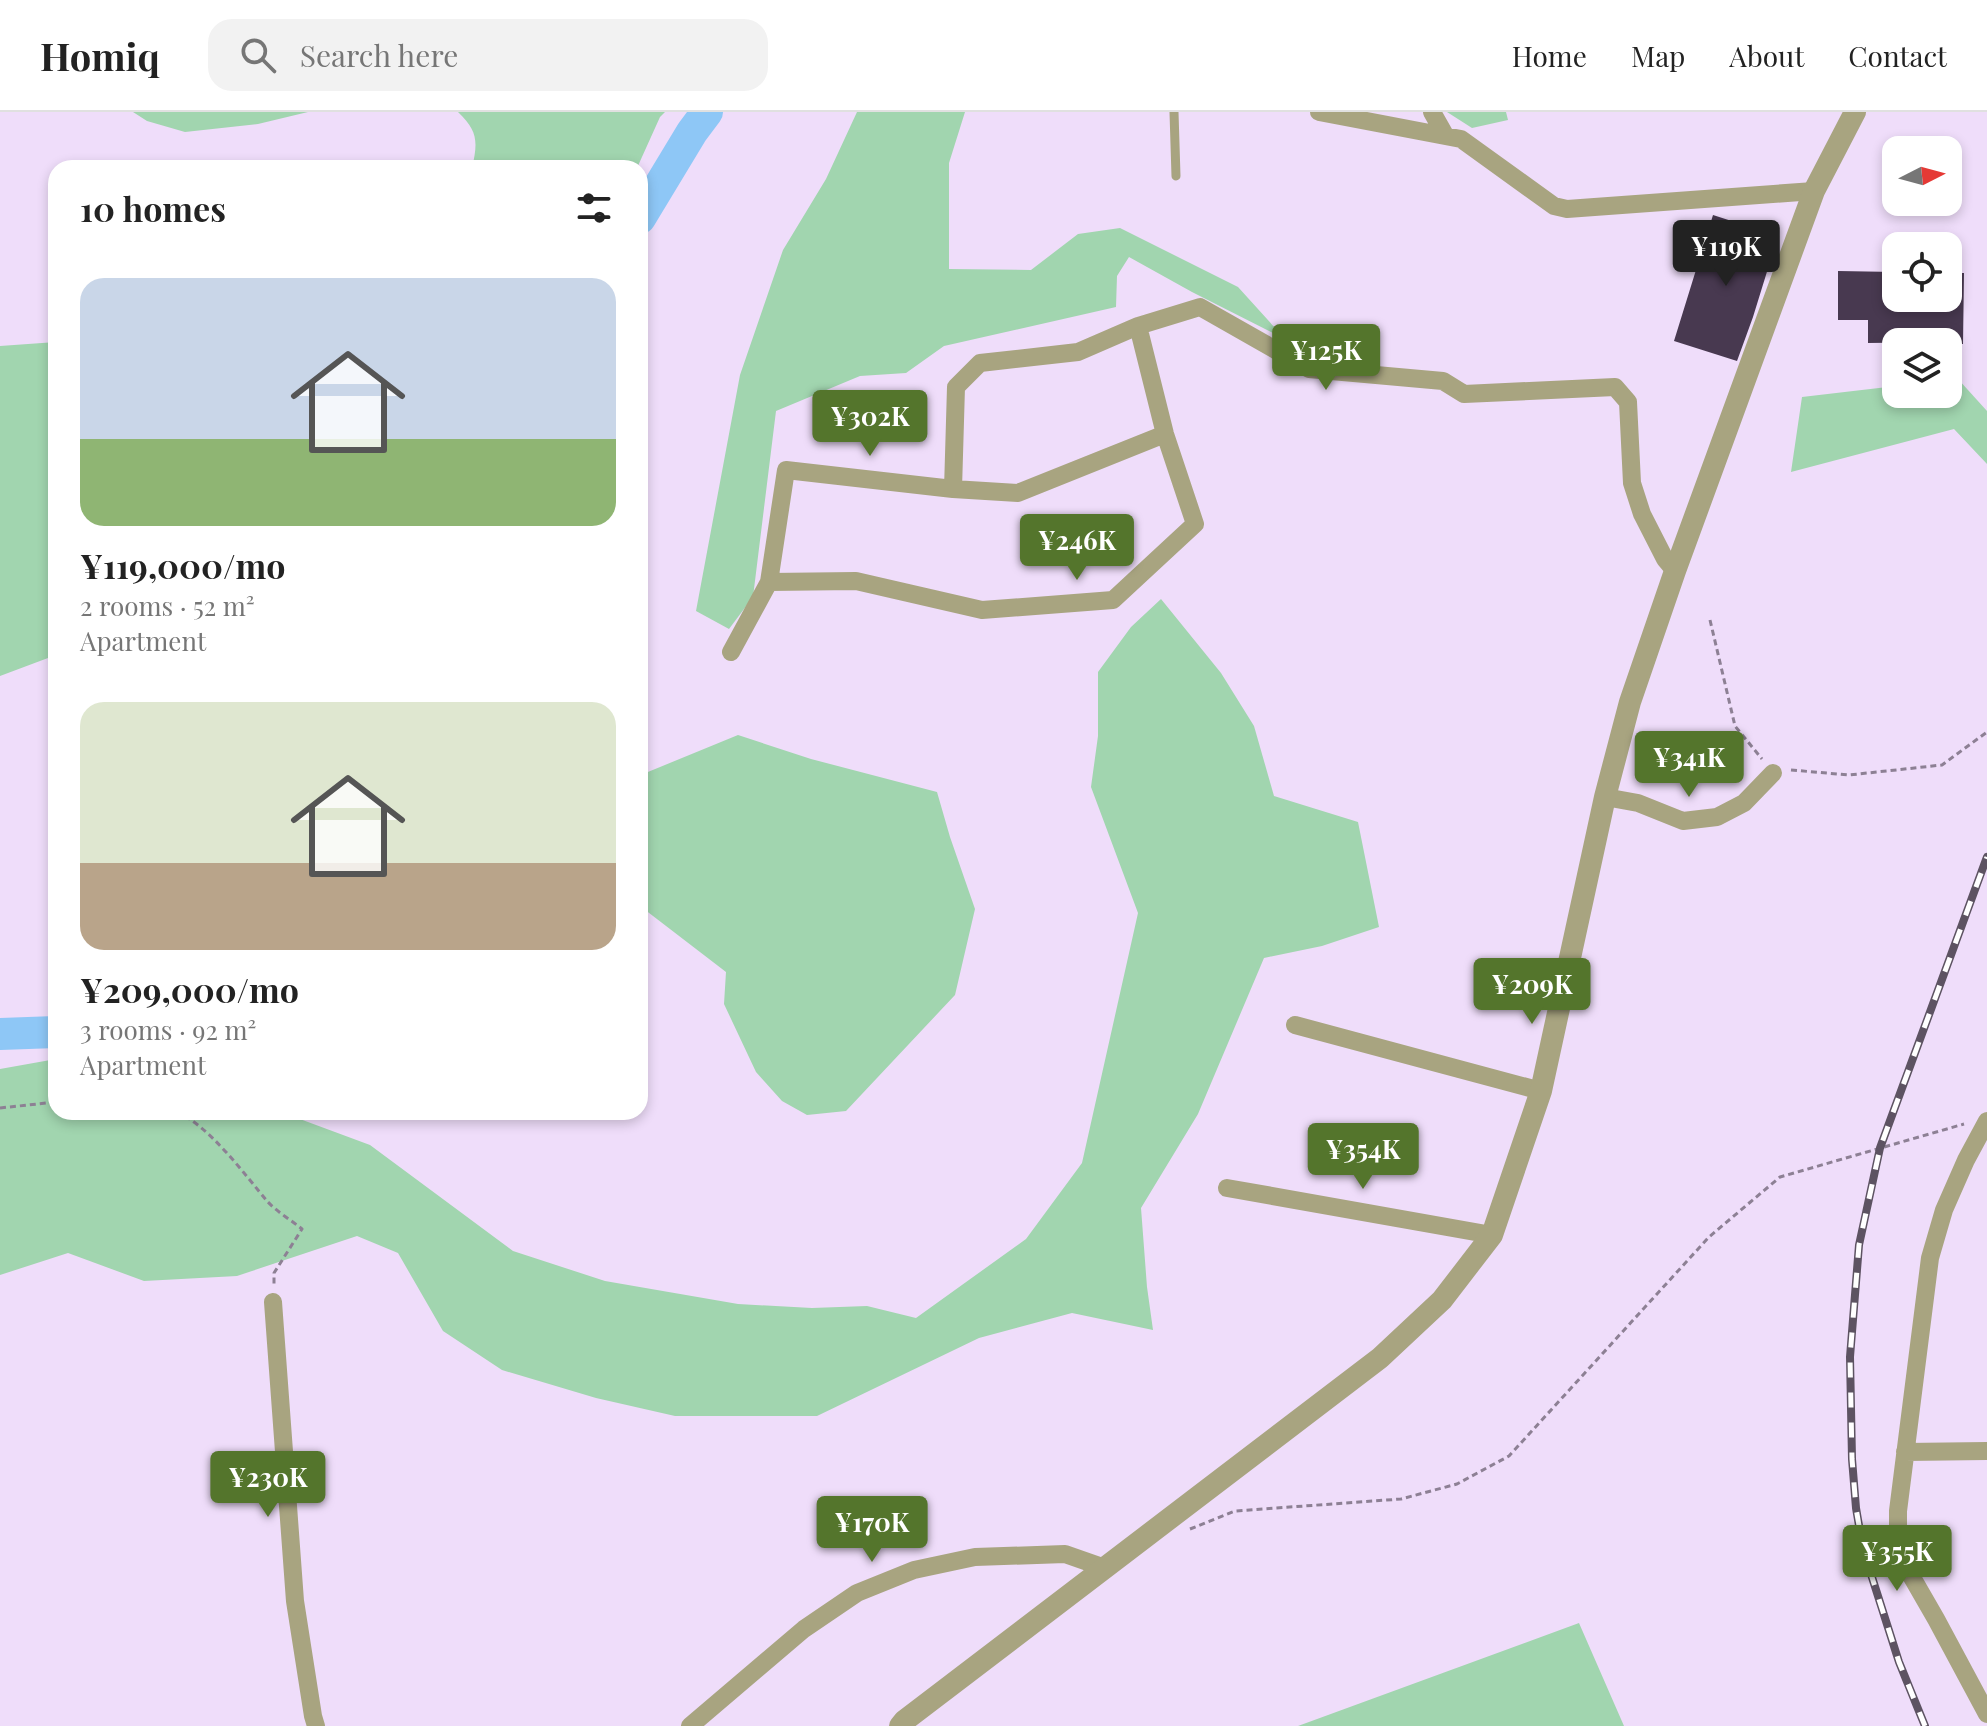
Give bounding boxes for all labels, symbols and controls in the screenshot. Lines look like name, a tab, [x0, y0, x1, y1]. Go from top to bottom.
search box	[208, 19, 768, 91]
text: Homiq	[40, 30, 160, 81]
icon: search	[236, 33, 280, 77]
text: Search here	[300, 35, 458, 75]
text: Home	[1512, 37, 1587, 74]
text: Map	[1631, 37, 1685, 74]
text: About	[1729, 37, 1804, 74]
text: Contact	[1848, 37, 1947, 74]
north arrow	[1882, 136, 1962, 216]
map controls	[1882, 136, 1962, 408]
text: 10 homes	[80, 185, 226, 231]
icon: filters	[572, 186, 616, 230]
pin: ¥119K	[1670, 220, 1782, 288]
text: ¥119K	[1691, 228, 1761, 263]
button: locate	[1882, 232, 1962, 312]
pin: ¥125K	[1270, 324, 1382, 392]
button: layers	[1882, 328, 1962, 408]
icon: home	[276, 330, 420, 474]
text: ¥125K	[1290, 332, 1362, 367]
pin: ¥302K	[814, 390, 926, 458]
text: ¥302K	[830, 398, 910, 433]
pin: ¥246K	[1021, 514, 1133, 582]
text: ¥246K	[1038, 522, 1116, 557]
text: ¥119,000/mo	[80, 542, 285, 588]
text: 2 rooms · 52 m²	[80, 588, 255, 623]
text: Apartment	[80, 623, 206, 658]
pin: ¥341K	[1633, 731, 1745, 799]
text: ¥341K	[1653, 739, 1725, 774]
icon: home	[276, 754, 420, 898]
pin: ¥209K	[1476, 958, 1588, 1026]
text: ¥209,000/mo	[80, 966, 299, 1012]
text: ¥209K	[1492, 966, 1572, 1001]
text: 3 rooms · 92 m²	[80, 1012, 256, 1047]
text: Apartment	[80, 1047, 206, 1082]
pin: ¥354K	[1307, 1123, 1419, 1191]
text: ¥354K	[1326, 1131, 1400, 1166]
pin: ¥230K	[212, 1451, 324, 1519]
text: ¥230K	[228, 1459, 308, 1494]
pin: ¥170K	[816, 1496, 928, 1564]
text: ¥170K	[835, 1504, 909, 1539]
pin: ¥355K	[1841, 1525, 1953, 1593]
text: ¥355K	[1861, 1533, 1933, 1568]

